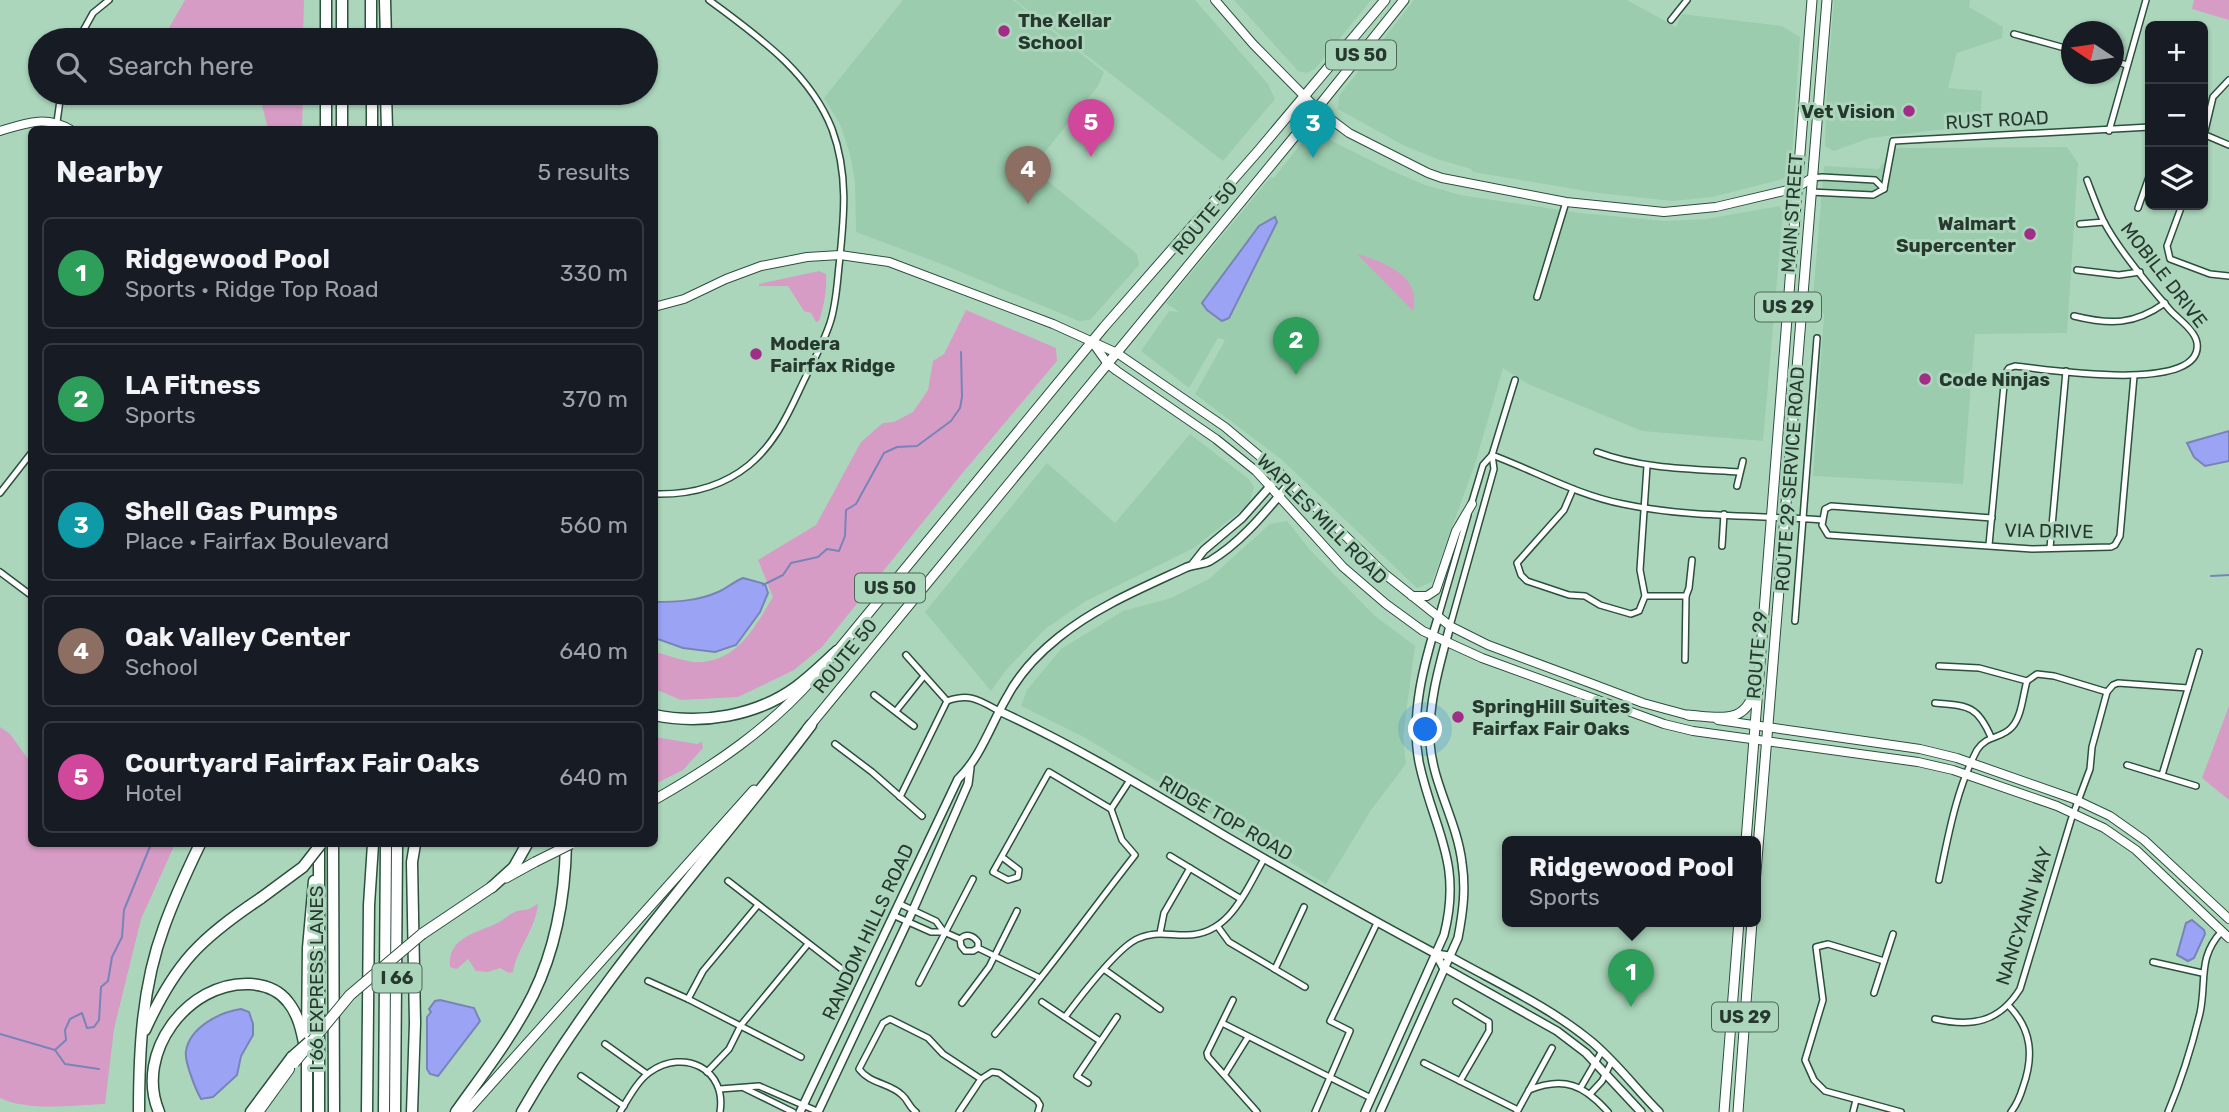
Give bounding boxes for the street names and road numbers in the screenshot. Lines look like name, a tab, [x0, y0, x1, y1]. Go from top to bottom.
road number: US 50	[1326, 40, 1396, 70]
street label: RUST ROAD	[1945, 106, 2049, 134]
street label: MAIN STREET	[1776, 152, 1808, 274]
street label: ROUTE 50	[1168, 176, 1242, 260]
street label: MOBILE DRIVE	[2116, 218, 2212, 332]
road number: US 29	[1755, 292, 1821, 321]
street label: ROUTE 29 SERVICE ROAD	[1771, 366, 1809, 592]
street label: WAPLES MILL ROAD	[1252, 449, 1392, 589]
street label: VIA DRIVE	[2004, 519, 2094, 543]
road number: US 50	[855, 574, 925, 602]
street label: ROUTE 29	[1742, 610, 1772, 700]
street label: ROUTE 50	[808, 614, 882, 698]
street label: RIDGE TOP ROAD	[1155, 770, 1297, 866]
street label: RANDOM HILLS ROAD	[817, 840, 919, 1024]
street label: NANCYANN WAY	[1991, 844, 2057, 988]
street label: I 66 EXPRESS LANES	[305, 885, 328, 1071]
road number: I 66	[372, 964, 422, 993]
road number: US 29	[1712, 1002, 1778, 1032]

